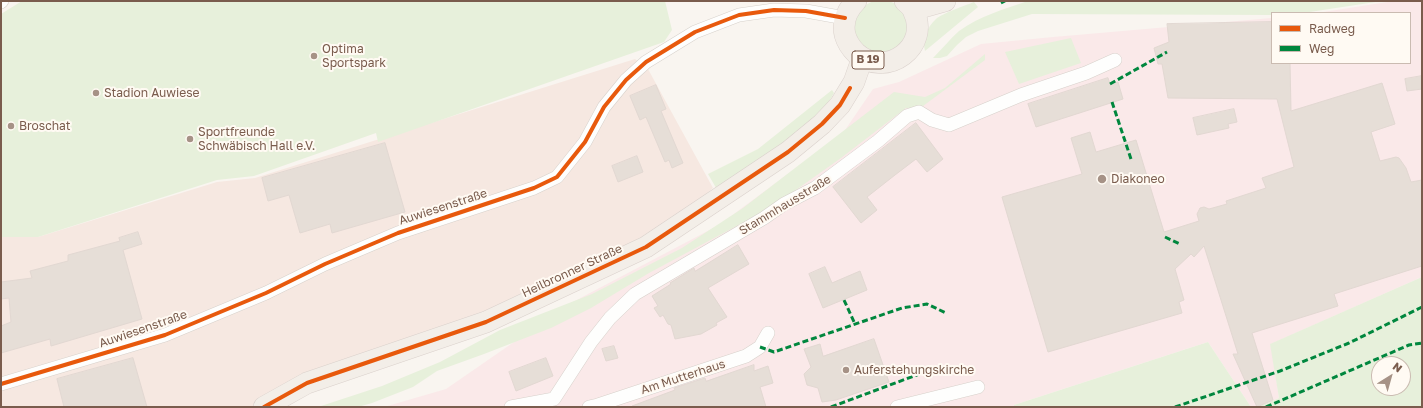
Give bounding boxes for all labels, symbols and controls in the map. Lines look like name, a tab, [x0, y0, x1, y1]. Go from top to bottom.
legend	[1271, 12, 1411, 64]
text: Radweg	[1309, 21, 1355, 36]
text: Weg	[1309, 41, 1334, 56]
place label: Optima Sportspark	[322, 42, 386, 70]
marker: Optima Sportspark	[309, 51, 319, 61]
road number: B 19	[852, 51, 884, 69]
place label: Stadion Auwiese	[104, 86, 199, 100]
marker: Stadion Auwiese	[91, 88, 101, 98]
place label: Broschat	[19, 119, 71, 133]
marker: Broschat	[6, 121, 16, 131]
place label: Sportfreunde Schwäbisch Hall e.V.	[198, 125, 315, 153]
marker: Sportfreunde Schwäbisch Hall e.V.	[185, 134, 195, 144]
street label: Stammhausstraße	[737, 172, 833, 238]
place label: Diakoneo	[1111, 172, 1165, 186]
marker: Diakoneo	[1096, 173, 1108, 185]
street label: Auwiesenstraße	[397, 186, 489, 228]
street label: Heilbronner Straße	[519, 241, 625, 301]
street label: Auwiesenstraße	[97, 307, 189, 351]
north arrow	[1371, 356, 1411, 396]
street label: Am Mutterhaus	[639, 357, 727, 397]
text: N	[1391, 359, 1405, 375]
place label: Auferstehungskirche	[854, 363, 974, 377]
marker: Auferstehungskirche	[841, 365, 851, 375]

